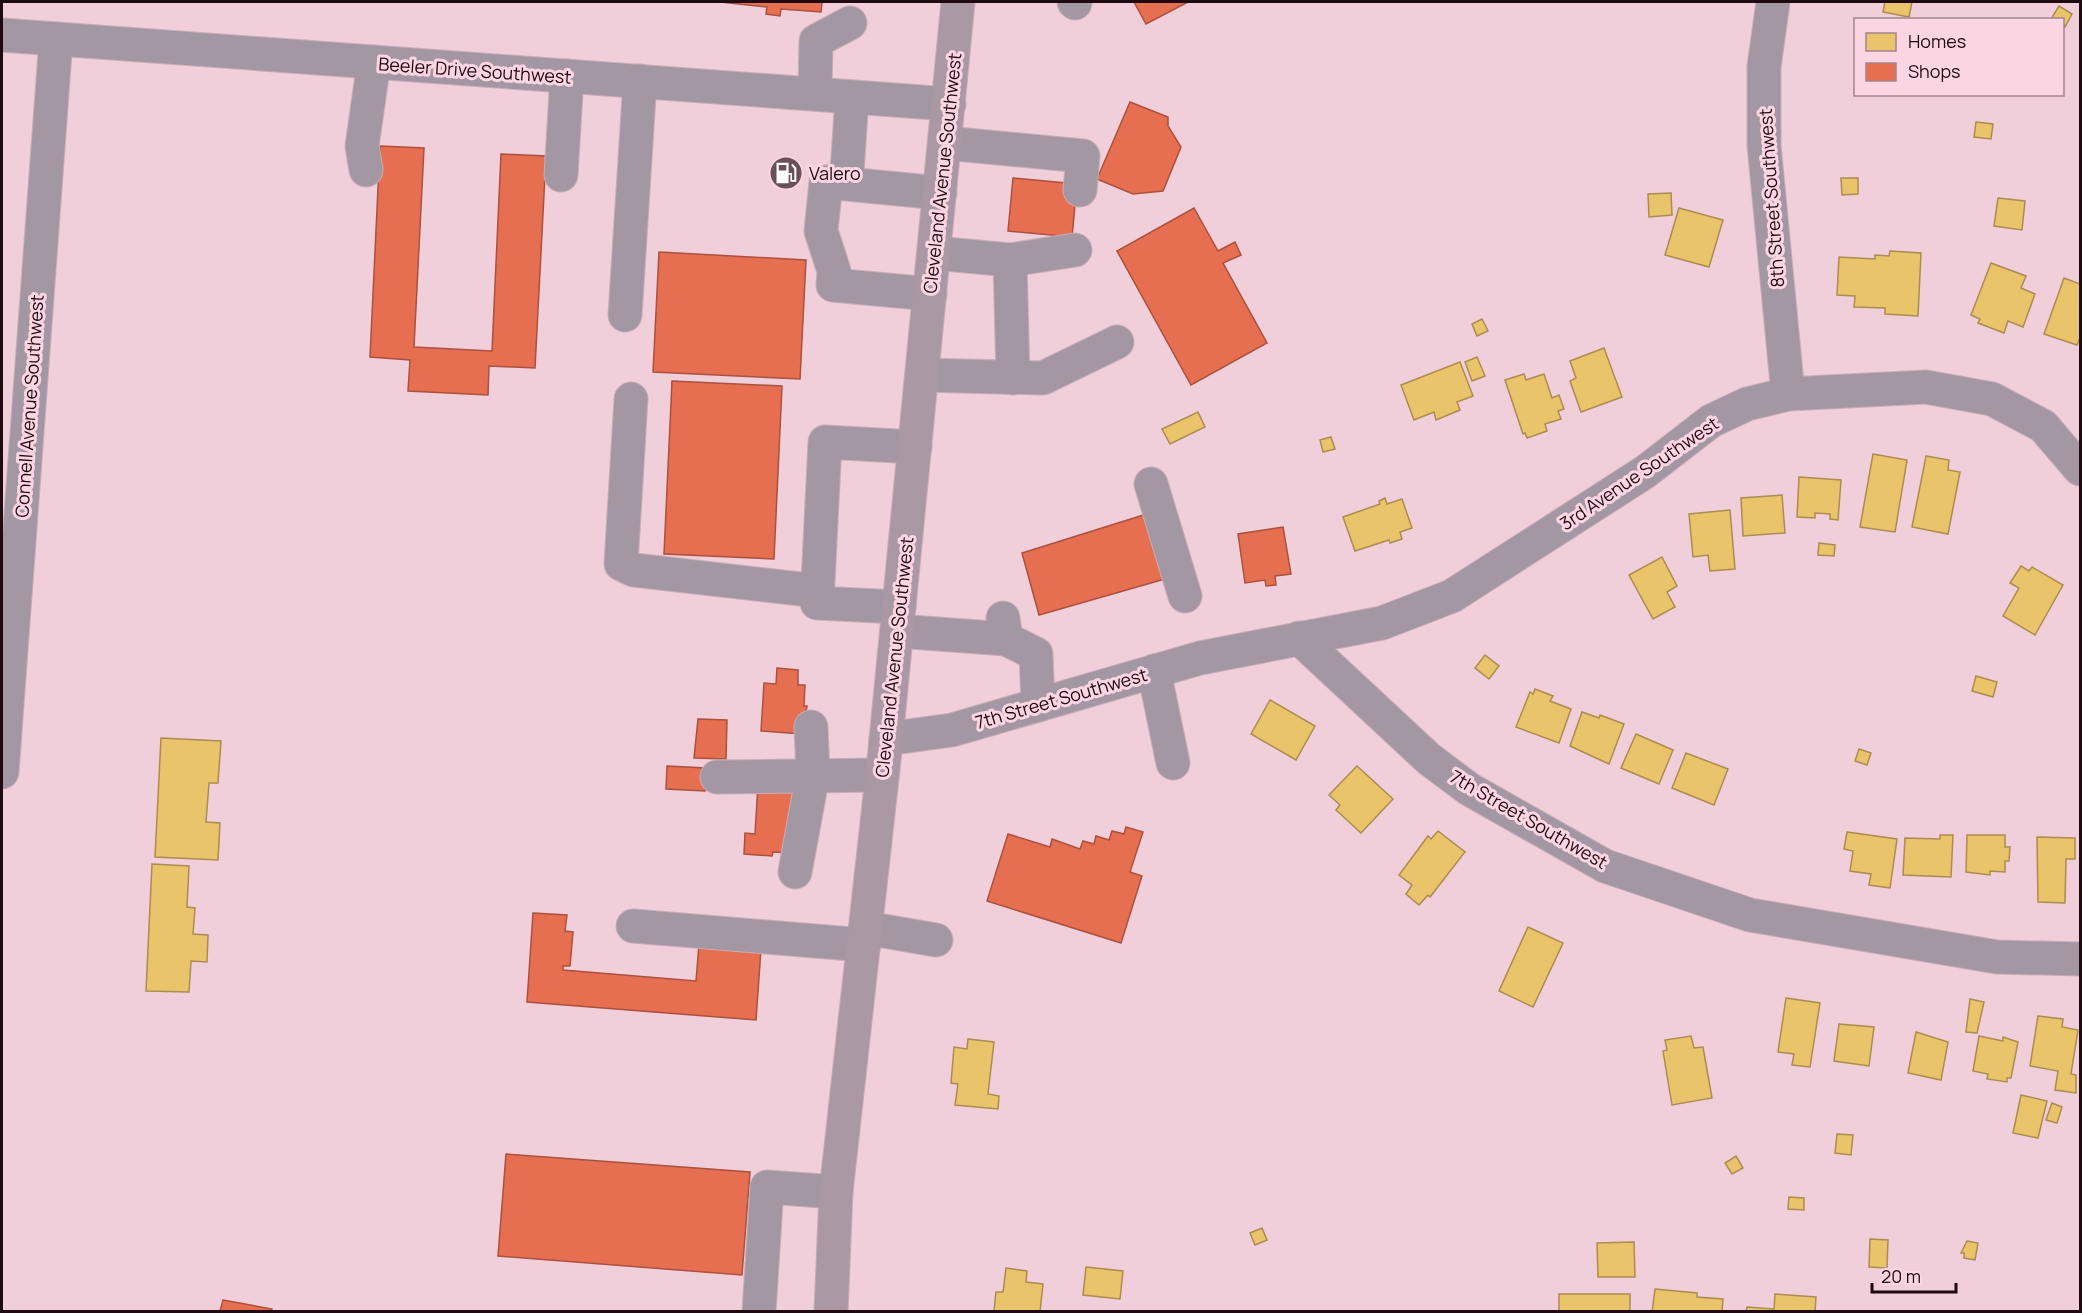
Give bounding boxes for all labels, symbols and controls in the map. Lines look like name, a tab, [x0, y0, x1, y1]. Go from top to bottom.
legend	[1854, 18, 2064, 96]
text: Homes	[1908, 29, 1966, 53]
street label: Beeler Drive Southwest	[378, 51, 572, 89]
street label: Cleveland Avenue Southwest	[917, 51, 967, 295]
text: Shops	[1908, 59, 1960, 83]
street label: 8th Street Southwest	[1753, 108, 1789, 288]
fuel station icon: Valero	[768, 155, 804, 191]
place label: Valero	[809, 161, 861, 185]
street label: Connell Avenue Southwest	[9, 294, 49, 518]
street label: 3rd Avenue Southwest	[1555, 411, 1723, 535]
street label: Cleveland Avenue Southwest	[869, 535, 919, 779]
street label: 7th Street Southwest	[972, 662, 1150, 734]
street label: 7th Street Southwest	[1446, 764, 1612, 874]
scale bar	[1872, 1256, 1956, 1294]
text: 20 m	[1881, 1264, 1921, 1288]

